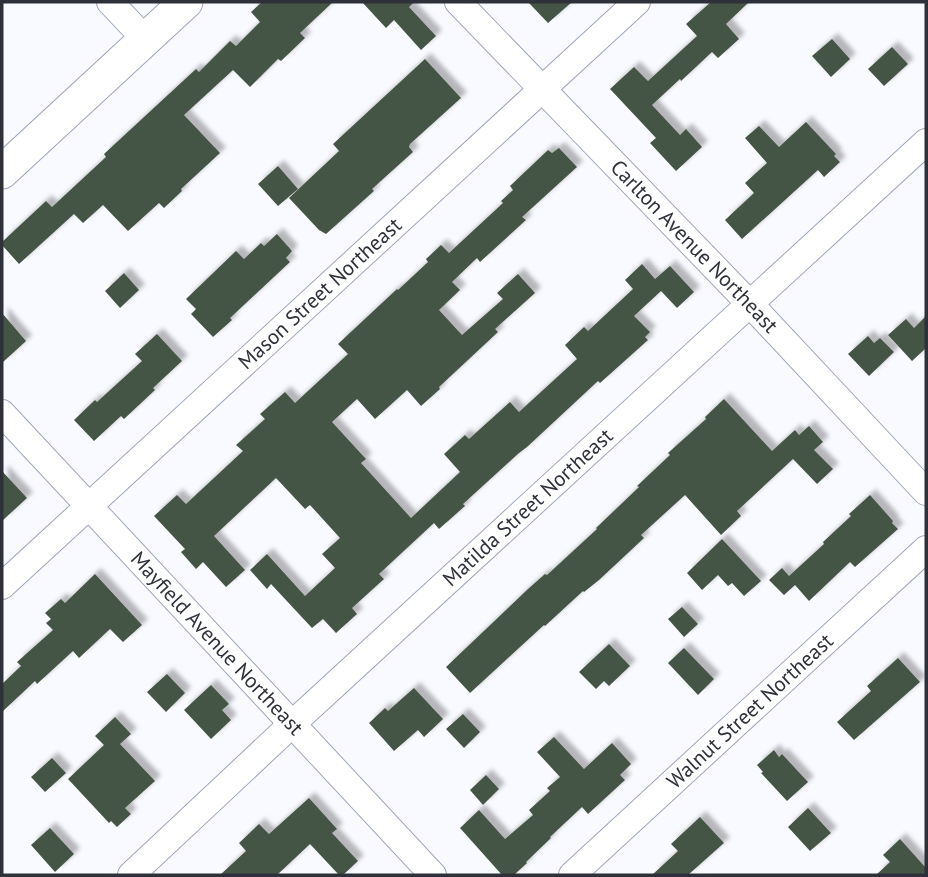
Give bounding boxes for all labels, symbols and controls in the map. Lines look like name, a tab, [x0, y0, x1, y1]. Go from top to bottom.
street label: Carlton Avenue Northeast	[605, 154, 784, 338]
street label: Mason Street Northeast	[232, 211, 407, 375]
street label: Matilda Street Northeast	[437, 422, 618, 592]
street label: Mayfield Avenue Northeast	[125, 546, 309, 740]
street label: Walnut Street Northeast	[661, 627, 839, 794]

